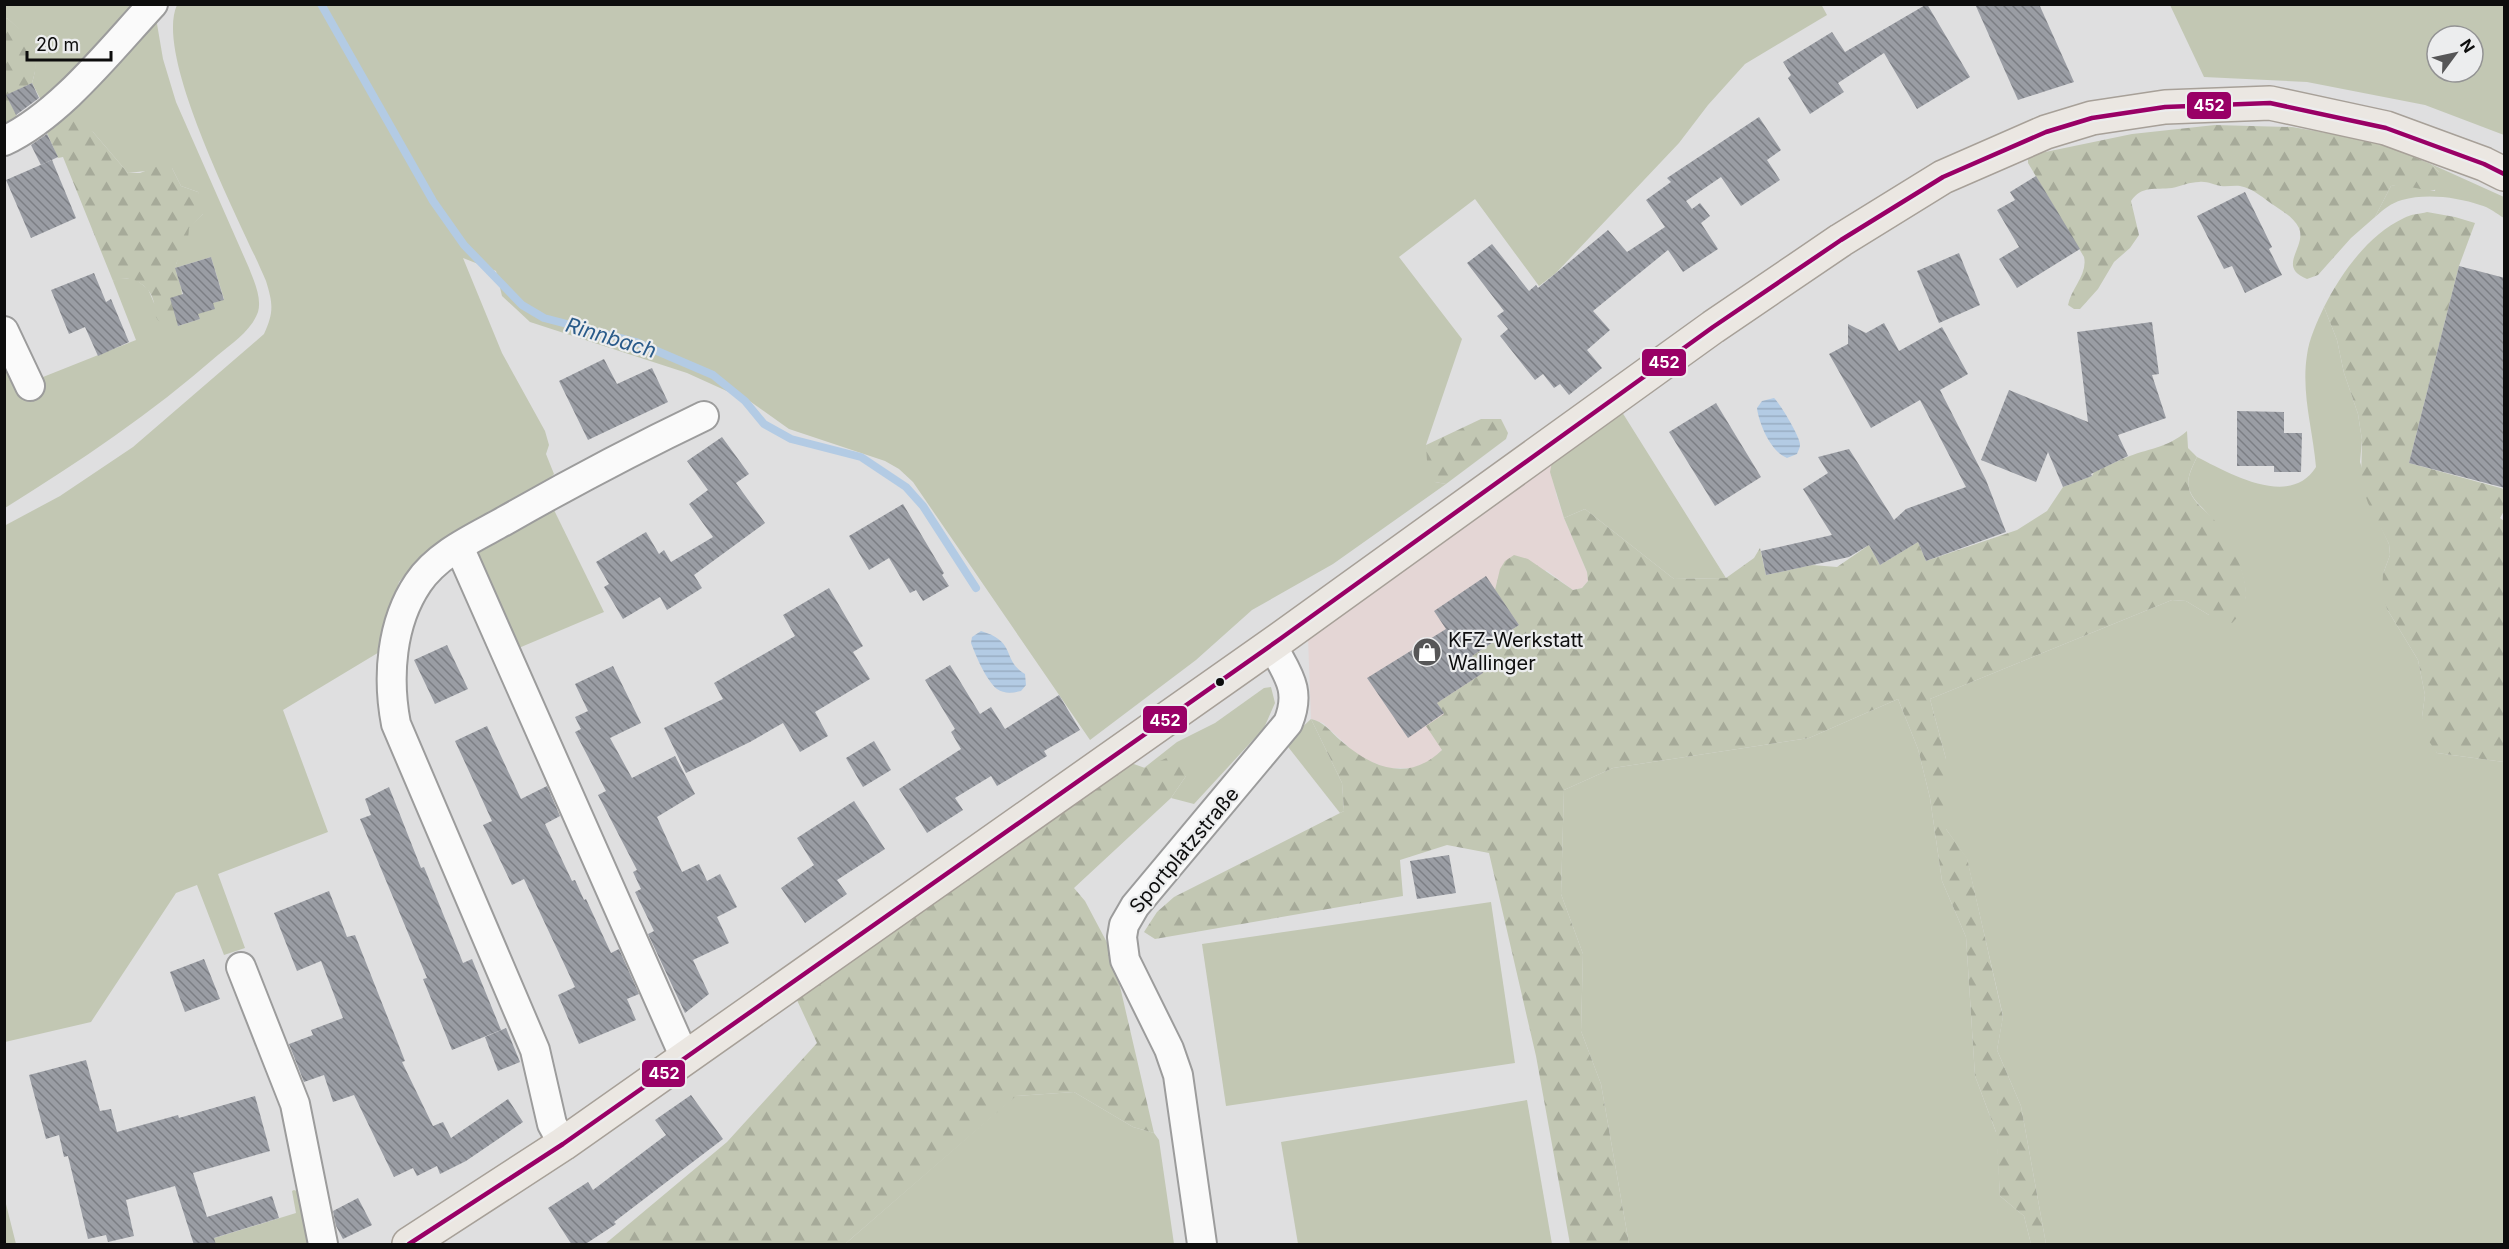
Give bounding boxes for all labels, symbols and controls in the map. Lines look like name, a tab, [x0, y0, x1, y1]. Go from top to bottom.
scale bar	[27, 24, 111, 62]
north arrow	[2425, 24, 2485, 84]
text: 20 m	[36, 34, 79, 55]
text: N	[2456, 35, 2479, 56]
line badge: 452	[2186, 91, 2232, 120]
text: 452	[2193, 95, 2225, 115]
water label: Rinnbach	[563, 312, 660, 363]
line badge: 452	[1641, 348, 1687, 377]
text: 452	[1648, 352, 1680, 372]
place label: KFZ-Werkstatt Wallinger	[1448, 628, 1584, 675]
shop icon: KFZ-Werkstatt Wallinger	[1411, 636, 1443, 668]
unlabelled marker	[1214, 676, 1226, 688]
line badge: 452	[1142, 705, 1188, 734]
text: 452	[1149, 710, 1181, 730]
street label: Sportplatzstraße	[1124, 782, 1244, 918]
line badge: 452	[641, 1059, 686, 1088]
text: 452	[648, 1063, 680, 1083]

